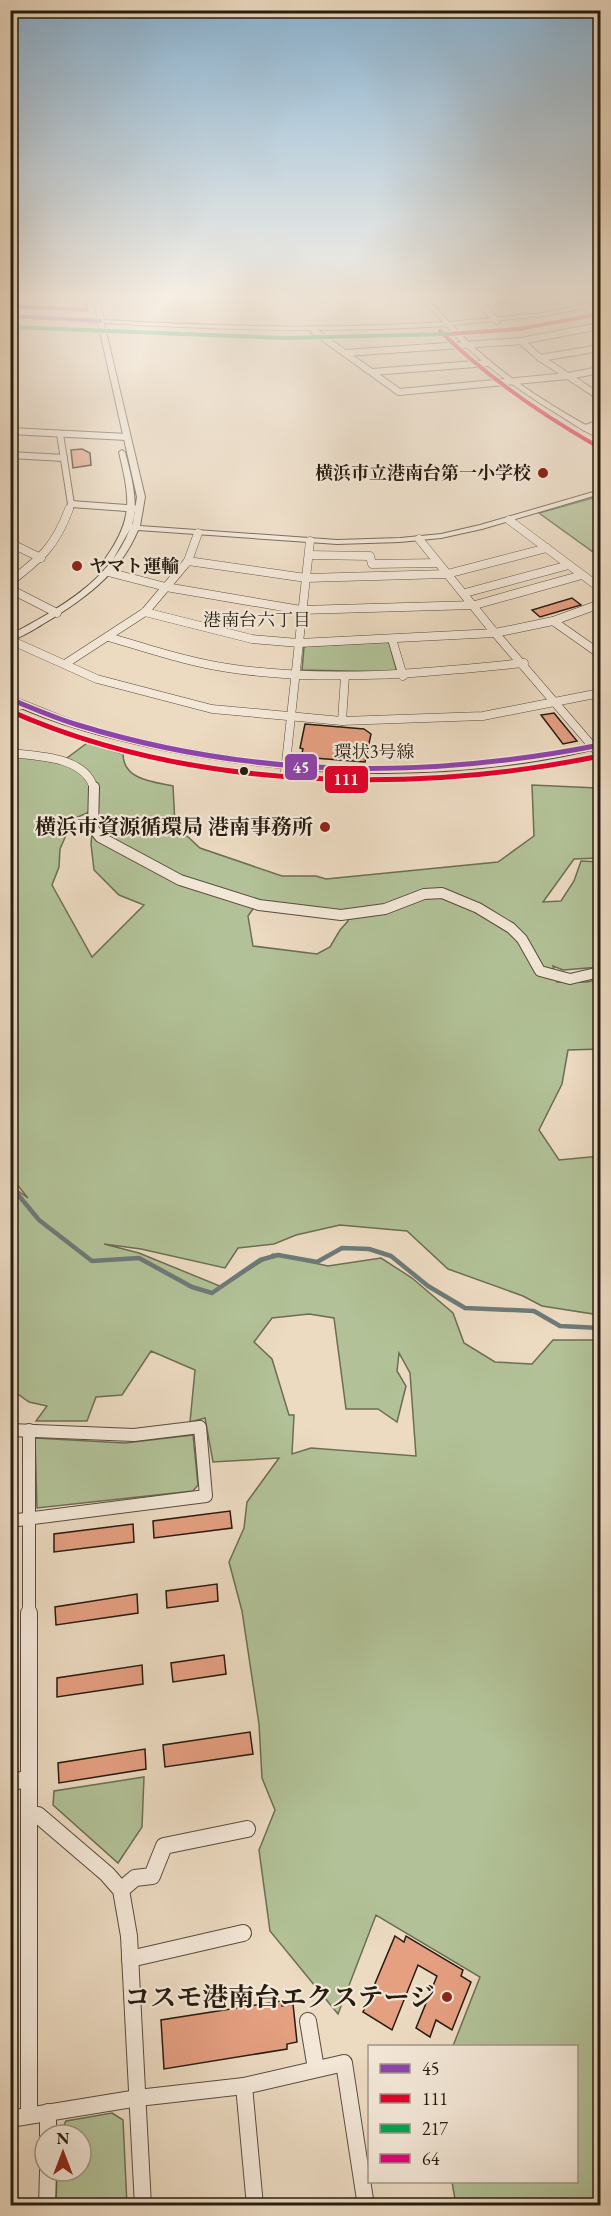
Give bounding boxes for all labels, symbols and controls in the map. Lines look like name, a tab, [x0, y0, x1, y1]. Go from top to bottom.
place label: 横浜市立港南台第一小学校	[315, 461, 531, 484]
marker: 横浜市立港南台第一小学校	[536, 466, 550, 480]
place label: ヤマト運輸	[89, 554, 179, 577]
marker: ヤマト運輸	[70, 559, 84, 573]
district label: 港南台六丁目	[203, 608, 311, 631]
street label: 環状3号線	[334, 740, 414, 763]
line badge: 45	[284, 753, 318, 781]
text: 45	[293, 757, 309, 778]
unlabelled marker	[238, 765, 250, 777]
line badge: 111	[324, 765, 369, 794]
text: 111	[333, 769, 359, 790]
place label: 横浜市資源循環局 港南事務所	[35, 813, 313, 840]
marker: 横浜市資源循環局 港南事務所	[318, 820, 332, 834]
place label: コスモ港南台エクステージ	[124, 1980, 435, 2014]
marker: コスモ港南台エクステージ	[440, 1990, 454, 2004]
legend	[368, 2045, 578, 2183]
text: 45	[422, 2057, 439, 2080]
text: 111	[422, 2087, 448, 2110]
text: 217	[422, 2117, 448, 2140]
north arrow	[33, 2123, 93, 2183]
text: N	[57, 2128, 70, 2149]
text: 64	[422, 2147, 440, 2170]

